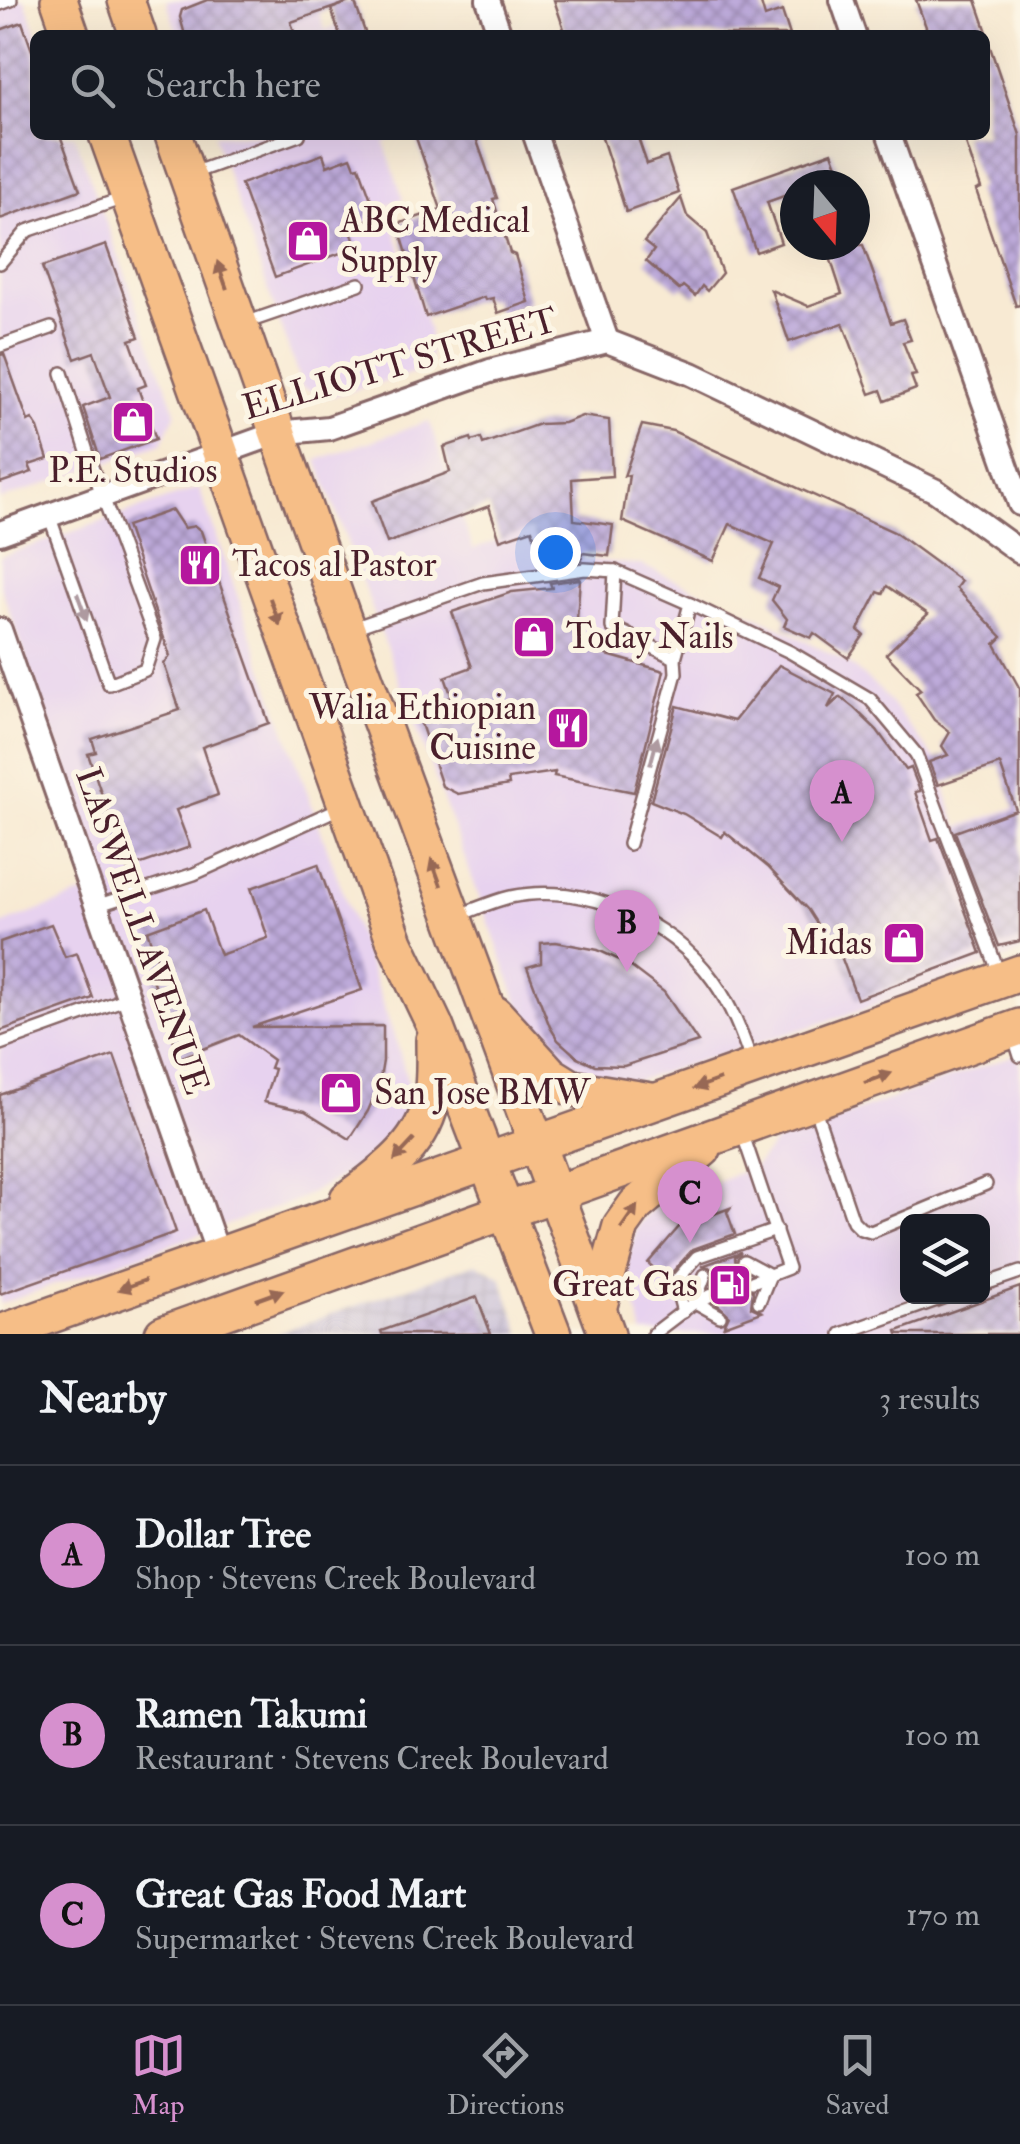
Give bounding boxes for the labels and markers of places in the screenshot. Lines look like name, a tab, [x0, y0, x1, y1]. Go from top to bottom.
place label: ABC Medical Supply	[339, 199, 530, 283]
shop icon: ABC Medical Supply	[285, 218, 331, 264]
shop icon: P.E. Studios	[110, 399, 156, 445]
place label: P.E. Studios	[49, 449, 217, 493]
restaurant icon: Tacos al Pastor	[177, 542, 223, 588]
place label: Tacos al Pastor	[232, 543, 437, 587]
shop icon: Today Nails	[511, 614, 557, 660]
place label: Today Nails	[566, 615, 734, 659]
place label: Walia Ethiopian Cuisine	[308, 686, 536, 770]
restaurant icon: Walia Ethiopian Cuisine	[545, 705, 591, 751]
pin: A	[810, 760, 874, 842]
pin: B	[594, 890, 660, 972]
shop icon: Midas	[881, 920, 927, 966]
place label: Midas	[785, 921, 872, 965]
shop icon: San Jose BMW	[318, 1070, 364, 1116]
place label: San Jose BMW	[374, 1071, 591, 1115]
pin: C	[658, 1160, 722, 1243]
fuel station icon: Great Gas	[707, 1262, 753, 1308]
place label: Great Gas	[552, 1263, 698, 1307]

